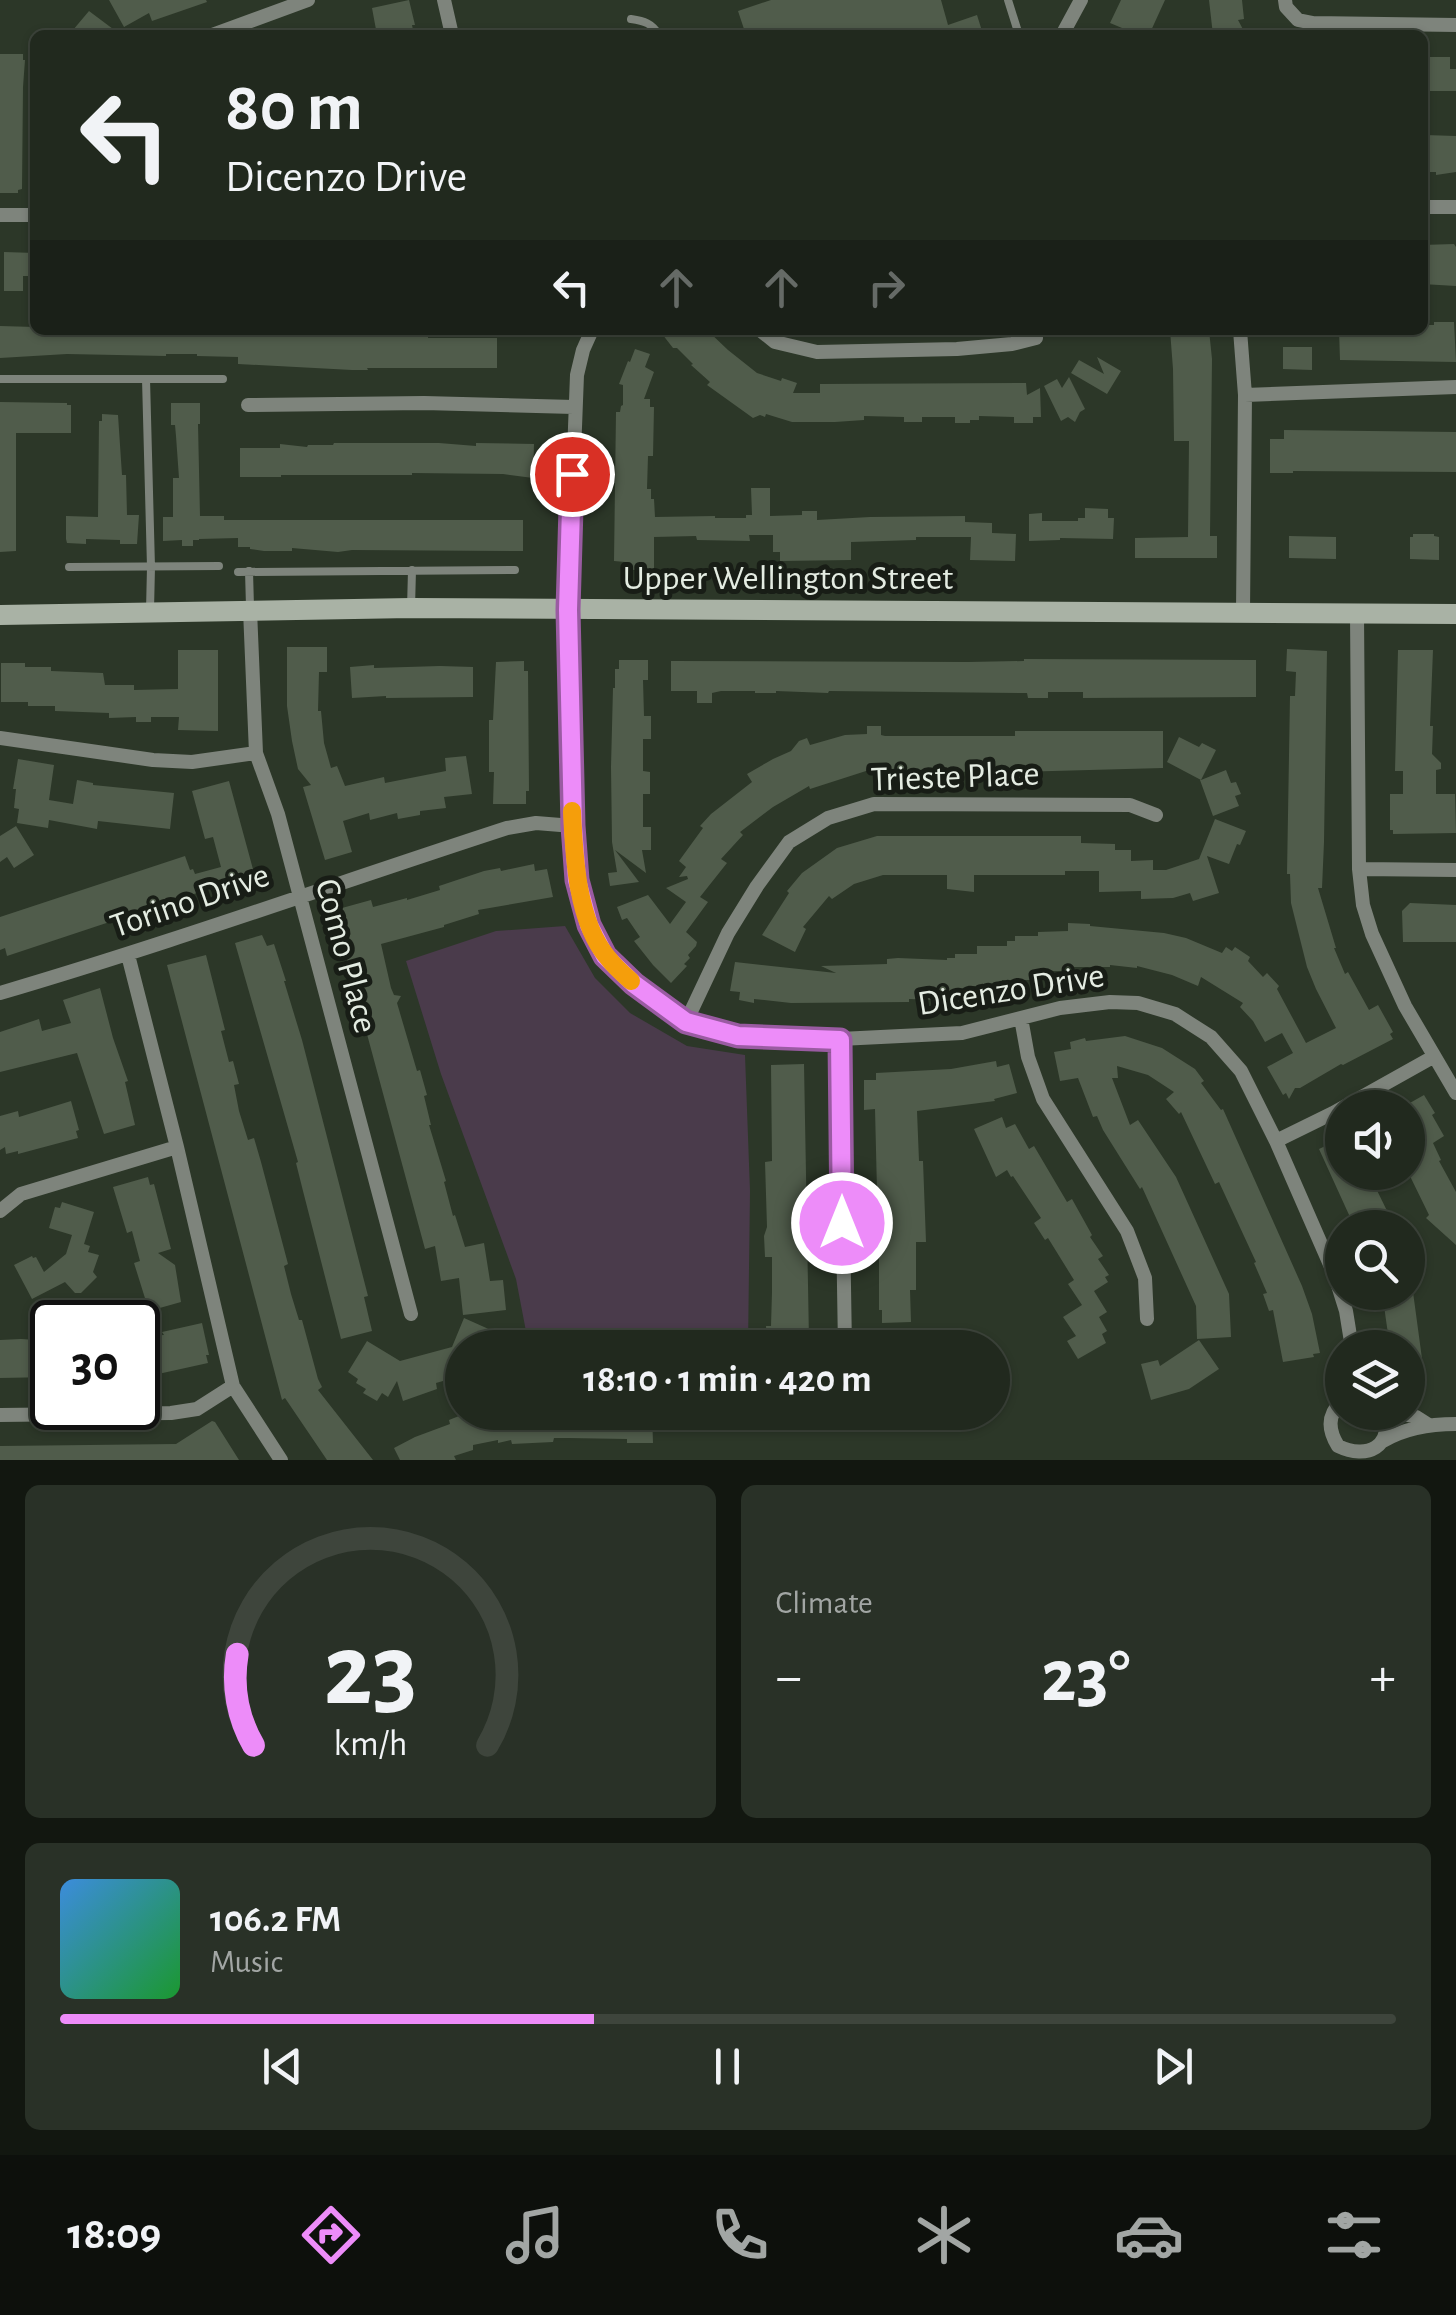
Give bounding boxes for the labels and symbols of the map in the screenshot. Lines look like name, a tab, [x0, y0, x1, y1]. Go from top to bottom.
pin	[530, 432, 615, 517]
street label: Upper Wellington Street	[623, 561, 953, 596]
street label: Trieste Place	[870, 757, 1040, 797]
street label: Torino Drive	[106, 858, 274, 944]
street label: Como Place	[309, 875, 383, 1037]
street label: Dicenzo Drive	[915, 958, 1107, 1022]
position arrow	[790, 1171, 894, 1275]
speed limit sign: 30	[30, 1300, 160, 1430]

